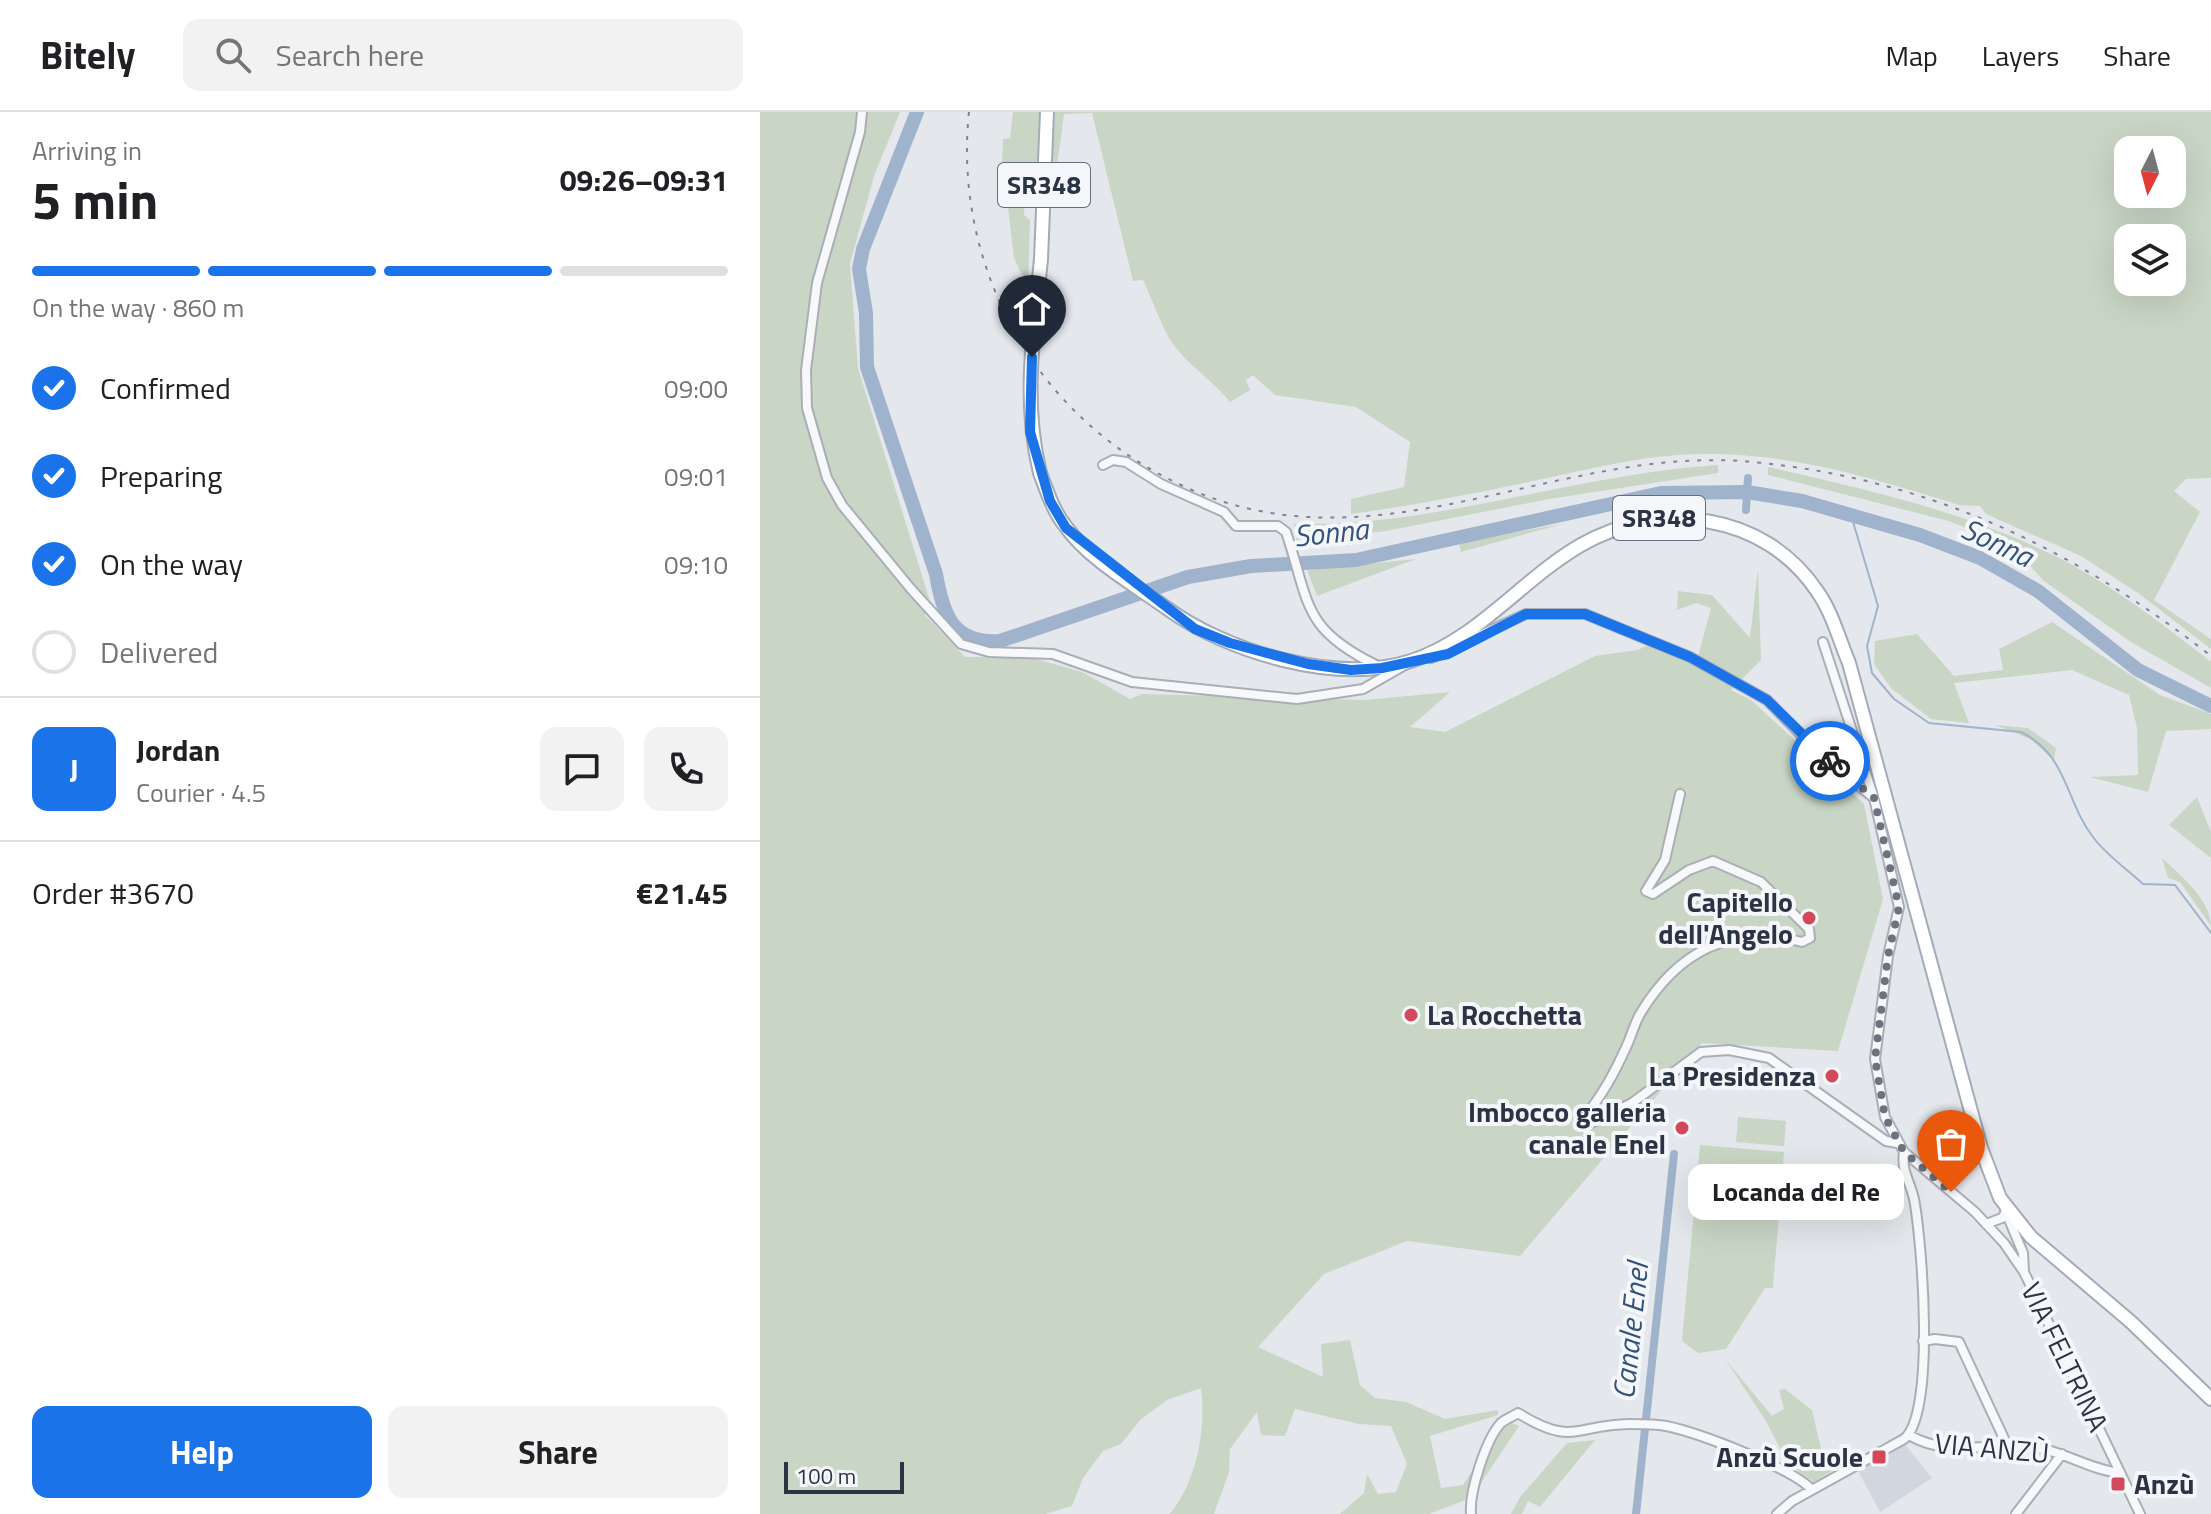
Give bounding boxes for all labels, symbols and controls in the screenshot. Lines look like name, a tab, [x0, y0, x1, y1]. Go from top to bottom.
search box	[183, 19, 743, 91]
text: Bitely	[40, 26, 135, 84]
text: Search here	[275, 32, 424, 78]
icon: search	[211, 33, 255, 77]
text: Map	[1885, 34, 1938, 77]
text: Layers	[1982, 34, 2059, 77]
text: Share	[2103, 34, 2171, 77]
text: Arriving in	[32, 131, 142, 170]
north arrow	[2114, 136, 2186, 208]
map controls	[2114, 136, 2186, 296]
text: 09:26–09:31	[560, 157, 728, 203]
text: 5 min	[32, 160, 158, 239]
road number: SR348	[998, 163, 1090, 207]
button: layers	[2114, 224, 2186, 296]
pin	[998, 275, 1066, 357]
icon: home	[1010, 287, 1054, 331]
text: On the way · 860 m	[32, 288, 244, 327]
text: Confirmed	[100, 365, 231, 411]
icon: check	[32, 366, 76, 410]
text: 09:00	[664, 369, 728, 408]
text: Preparing	[100, 453, 222, 499]
icon: check	[32, 454, 76, 498]
text: 09:01	[664, 457, 728, 496]
road number: SR348	[1613, 496, 1705, 540]
water label: Sonna	[1291, 505, 1372, 559]
water label: Sonna	[1954, 505, 2043, 580]
text: On the way	[100, 541, 243, 587]
icon: check	[32, 542, 76, 586]
text: 09:10	[664, 545, 728, 584]
text: Delivered	[100, 629, 218, 675]
courier	[1790, 721, 1870, 801]
text: Jordan	[136, 727, 220, 773]
button: chat	[540, 727, 624, 811]
button: phone	[644, 727, 728, 811]
icon: bike	[1808, 739, 1852, 783]
text: J	[69, 746, 79, 792]
text: Courier · 4.5	[136, 773, 266, 812]
text: Order #3670	[32, 870, 194, 916]
text: €21.45	[636, 870, 728, 916]
place label: Capitello dell'Angelo	[1658, 880, 1793, 955]
marker: Capitello dell'Angelo	[1800, 909, 1818, 927]
place label: La Rocchetta	[1427, 993, 1582, 1036]
marker: La Rocchetta	[1402, 1006, 1420, 1024]
place label: La Presidenza	[1649, 1054, 1816, 1097]
marker: La Presidenza	[1823, 1067, 1841, 1085]
place label: Imbocco galleria canale Enel	[1468, 1090, 1666, 1165]
pin	[1917, 1110, 1985, 1192]
marker: Imbocco galleria canale Enel	[1673, 1119, 1691, 1137]
icon: bag	[1929, 1122, 1973, 1166]
callout: Locanda del Re	[1687, 1164, 1903, 1220]
text: Locanda del Re	[1712, 1172, 1880, 1211]
water label: Canale Enel	[1600, 1257, 1660, 1401]
street label: VIA FELTRINA	[2011, 1275, 2120, 1439]
button: Help	[32, 1406, 372, 1498]
button: Share	[388, 1406, 728, 1498]
street label: VIA ANZÙ	[1933, 1421, 2051, 1474]
place label: Anzù Scuole	[1716, 1435, 1863, 1478]
marker: Anzù Scuole	[1870, 1448, 1888, 1466]
scale bar	[784, 1458, 904, 1494]
text: 100 m	[796, 1459, 856, 1493]
place label: Anzù	[2134, 1462, 2195, 1505]
marker: Anzù	[2109, 1475, 2127, 1493]

